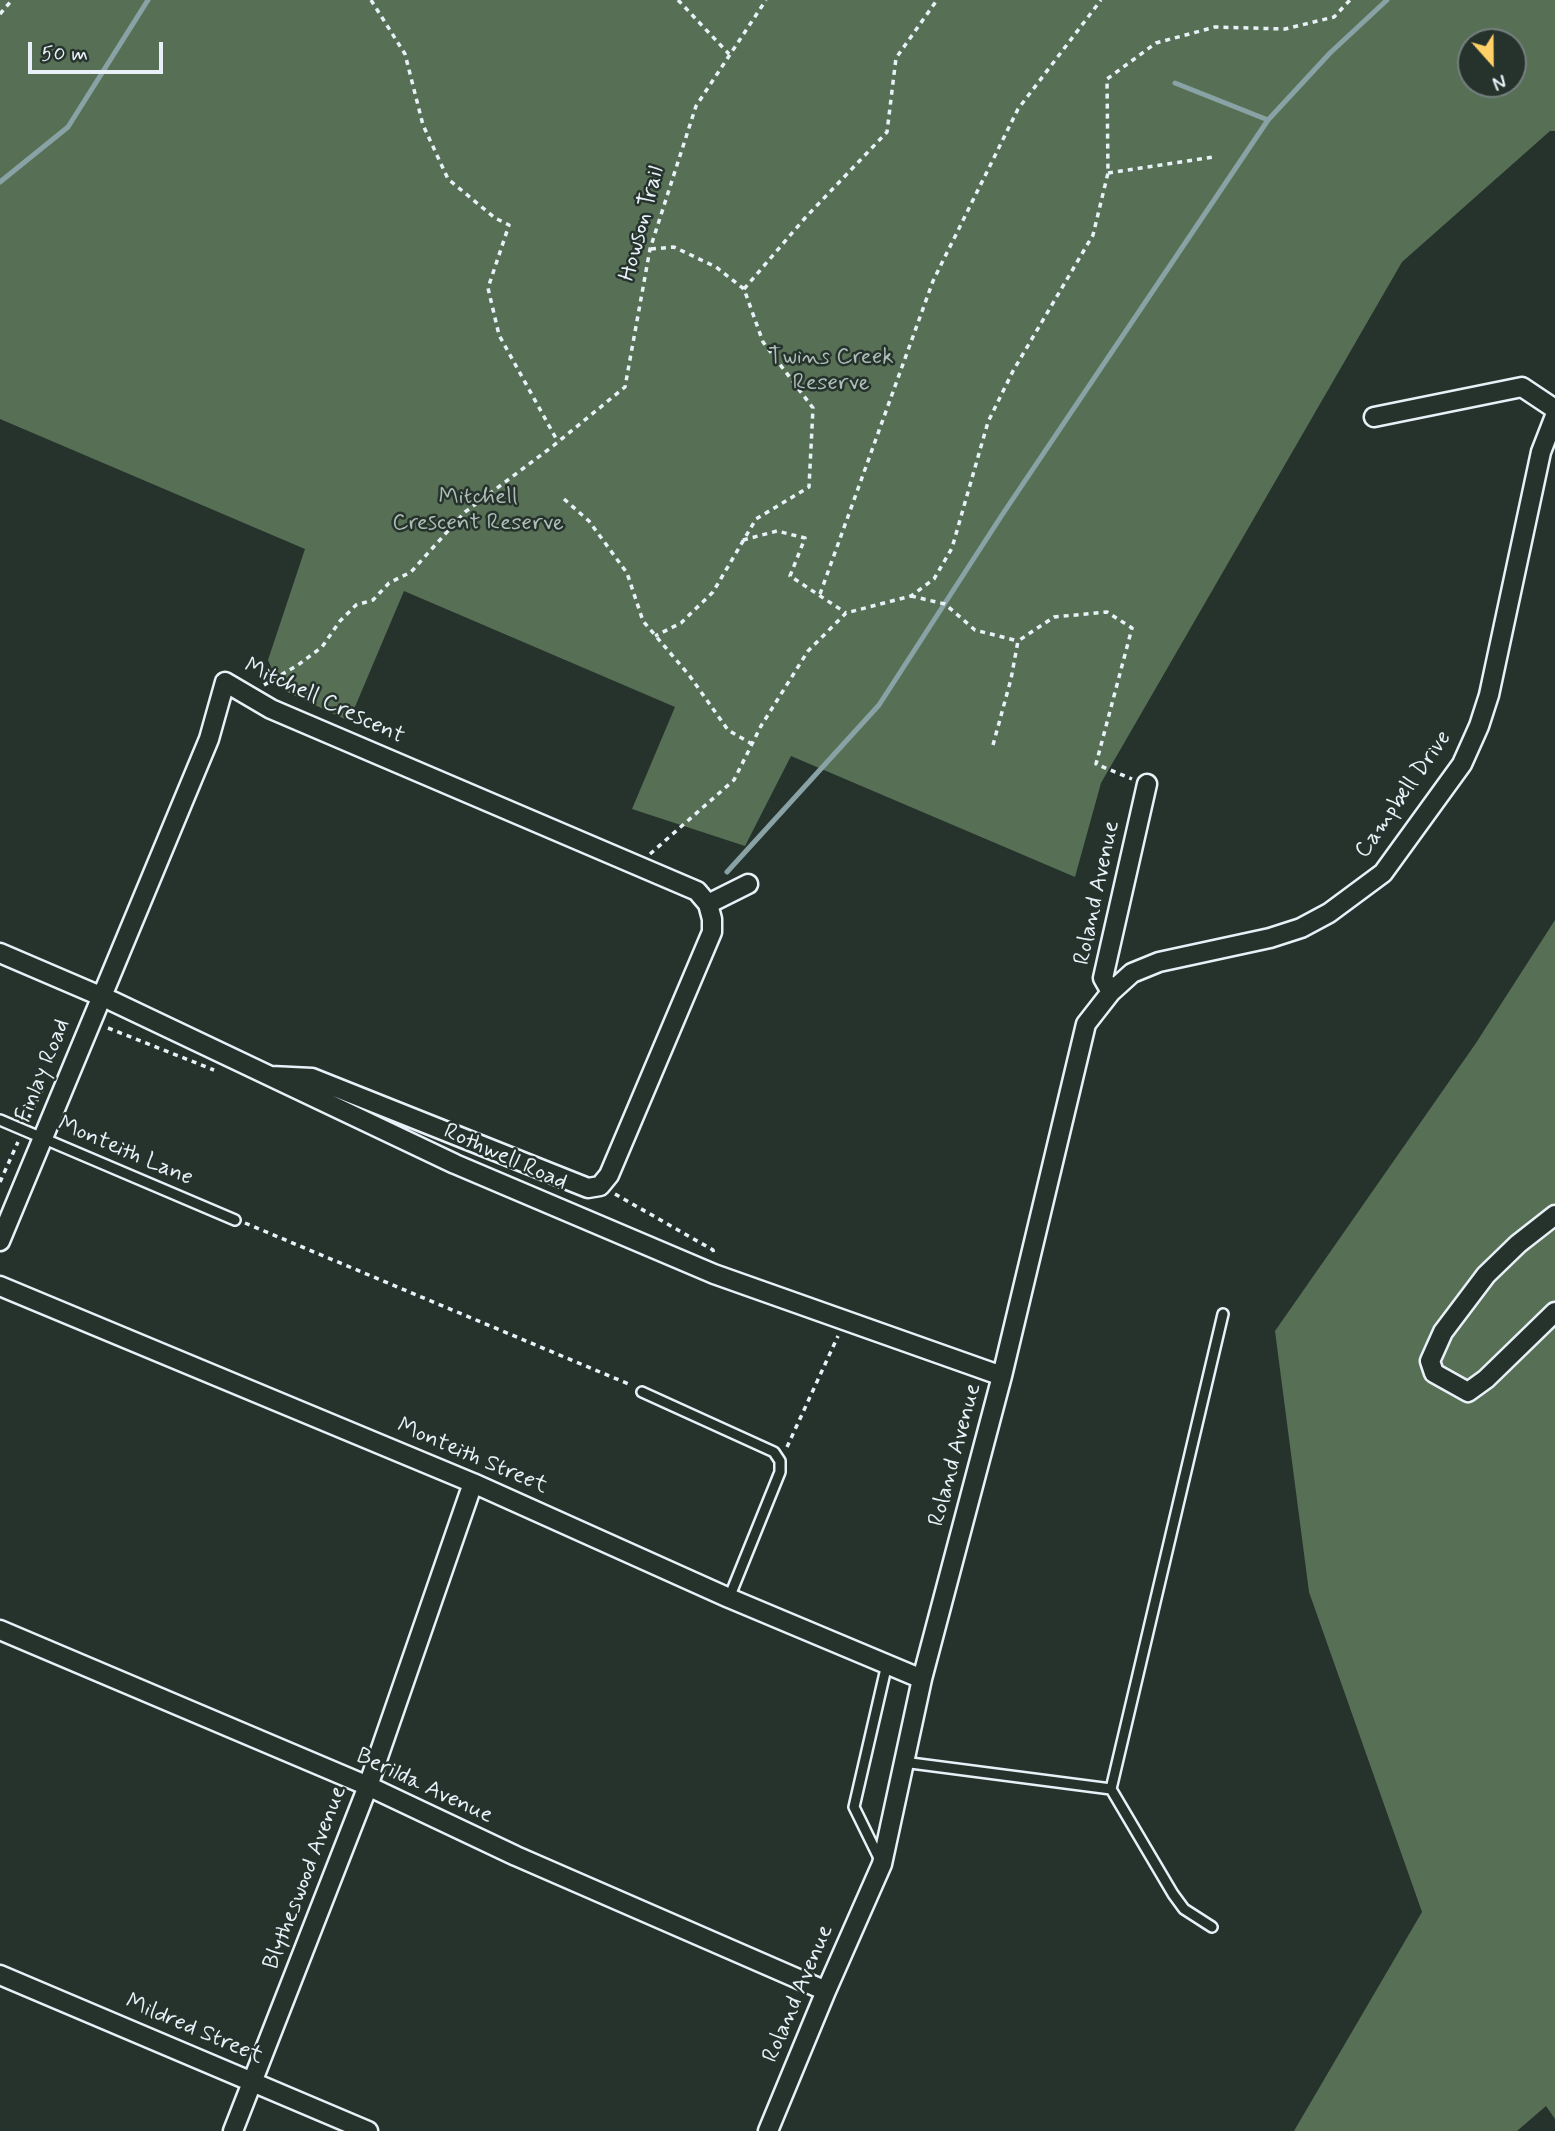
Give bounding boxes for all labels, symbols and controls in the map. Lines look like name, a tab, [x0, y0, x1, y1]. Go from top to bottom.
scale bar	[32, 28, 166, 72]
north arrow	[1457, 28, 1527, 98]
text: 50 m	[41, 40, 88, 68]
text: N	[1489, 67, 1509, 95]
street label: Howson Trail	[614, 164, 672, 284]
park label: Twins Creek Reserve	[768, 344, 894, 398]
park label: Mitchell Crescent Reserve	[392, 484, 564, 538]
street label: Mitchell Crescent	[240, 653, 408, 751]
street label: Campbell Drive	[1350, 726, 1458, 864]
street label: Roland Avenue	[1069, 818, 1127, 968]
street label: Finlay Road	[11, 1015, 77, 1127]
street label: Monteith Lane	[53, 1111, 197, 1193]
street label: Rothwell Road	[439, 1118, 571, 1198]
street label: Roland Avenue	[924, 1381, 988, 1529]
street label: Monteith Street	[393, 1413, 551, 1501]
street label: Berilda Avenue	[351, 1743, 497, 1831]
street label: Blytheswood Avenue	[258, 1782, 354, 1974]
street label: Roland Avenue	[758, 1921, 840, 2067]
street label: Mildred Street	[121, 1989, 267, 2071]

